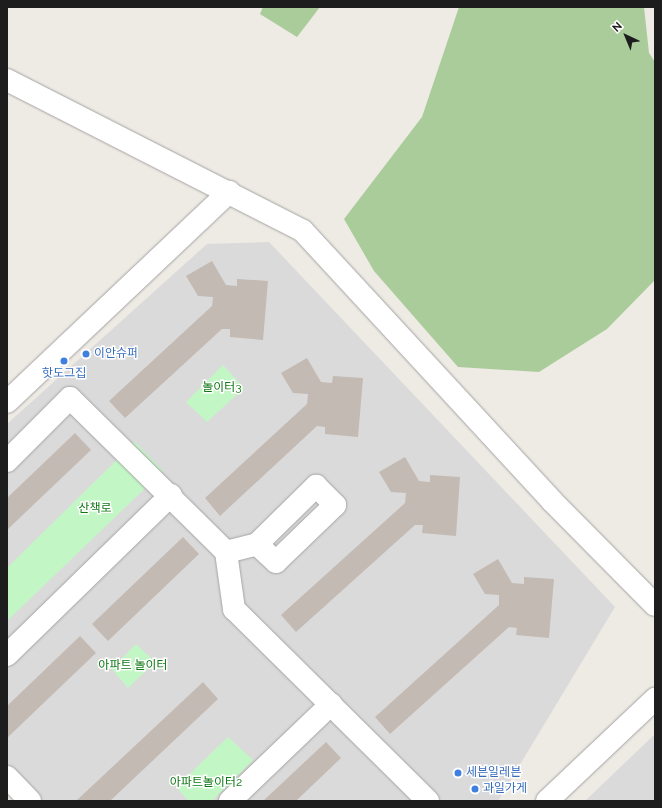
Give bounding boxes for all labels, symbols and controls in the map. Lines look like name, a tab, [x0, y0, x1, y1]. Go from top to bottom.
north arrow	[606, 16, 646, 56]
text: N	[610, 19, 625, 35]
place label: 이안슈퍼	[94, 347, 138, 361]
marker: 이안슈퍼	[81, 349, 91, 359]
marker: 핫도그집	[59, 356, 69, 366]
place label: 핫도그집	[42, 367, 86, 381]
park label: 놀이터3	[202, 381, 242, 395]
park label: 산책로	[78, 502, 112, 516]
park label: 아파트 놀이터	[98, 659, 168, 673]
place label: 세븐일레븐	[466, 766, 521, 780]
marker: 세븐일레븐	[453, 768, 463, 778]
park label: 아파트놀이터2	[170, 776, 242, 790]
place label: 과일가게	[483, 782, 527, 796]
marker: 과일가게	[470, 784, 480, 794]

